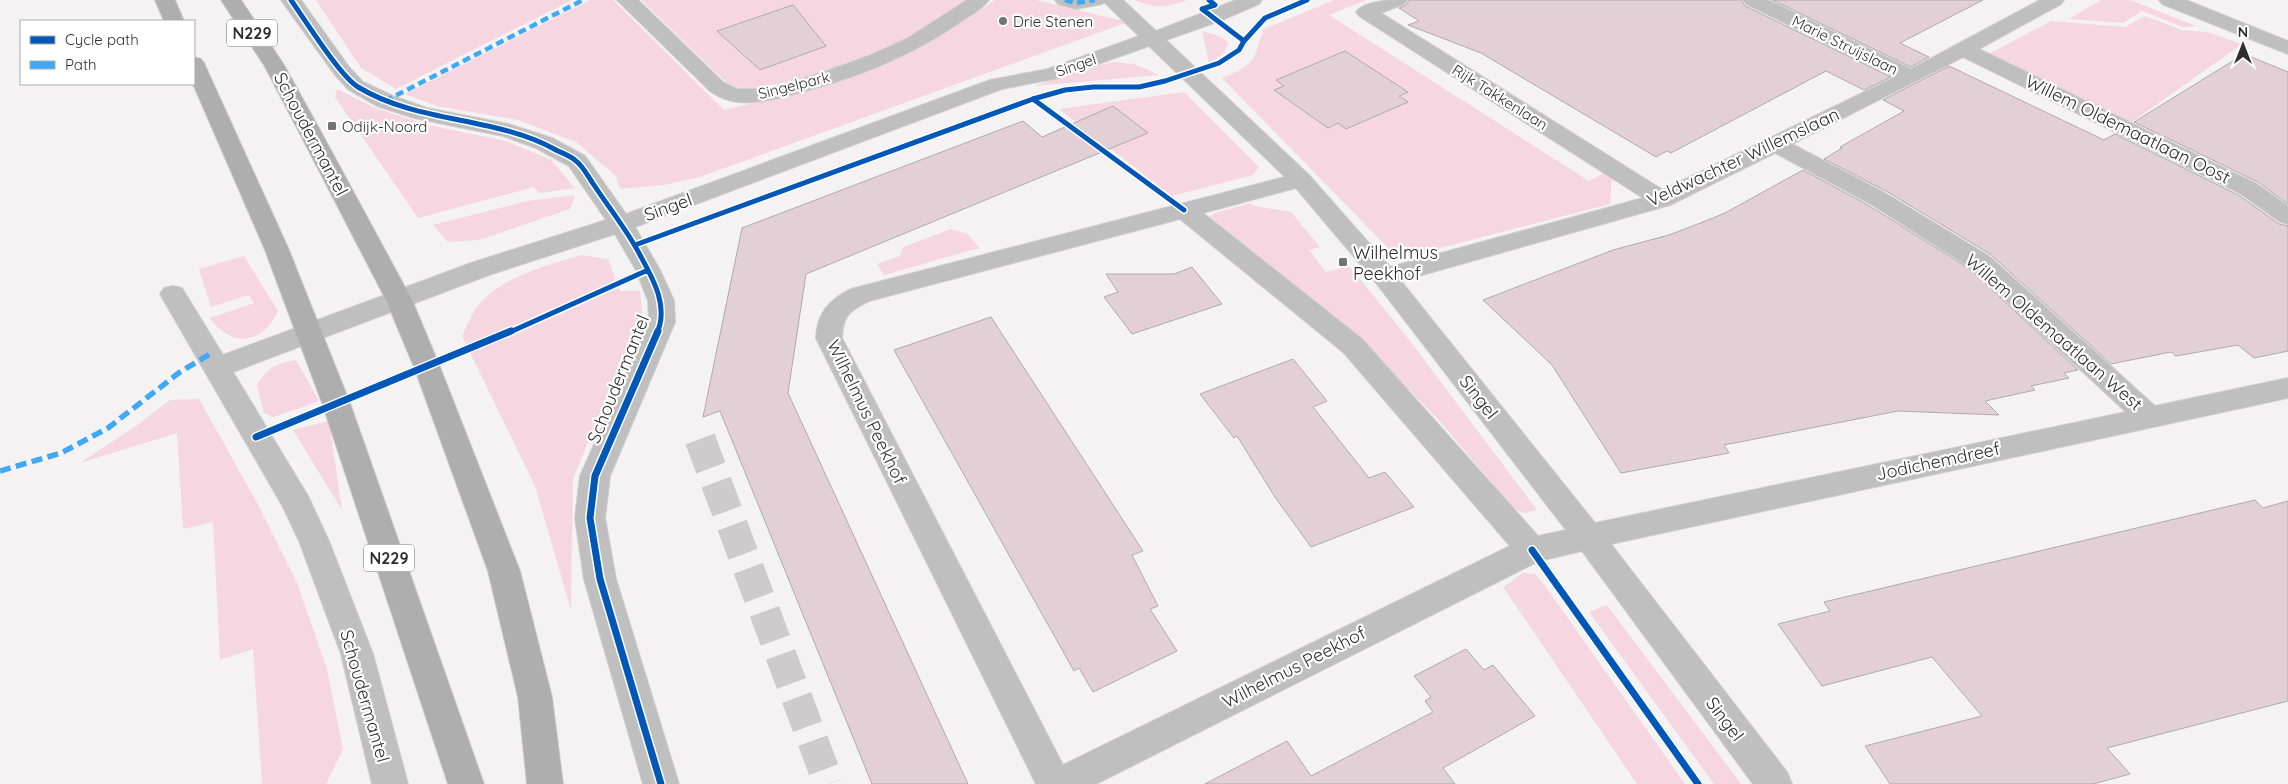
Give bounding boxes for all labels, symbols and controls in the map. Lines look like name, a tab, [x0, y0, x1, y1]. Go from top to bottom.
street label: Marie Struijslaan	[1789, 11, 1901, 79]
place label: Drie Stenen	[1013, 12, 1093, 31]
marker: Drie Stenen	[997, 15, 1009, 27]
road number: N229	[227, 19, 277, 46]
legend	[20, 20, 195, 85]
north arrow	[2218, 20, 2268, 70]
text: N	[2238, 23, 2248, 41]
text: Cycle path	[65, 30, 139, 49]
street label: Singel	[1053, 49, 1099, 81]
text: Path	[65, 55, 97, 74]
street label: Rijk Takkenlaan	[1449, 60, 1551, 134]
street label: Singelpark	[756, 67, 832, 103]
street label: Schoudermantel	[269, 68, 353, 200]
street label: Willem Oldemaatlaan Oost	[2022, 69, 2234, 189]
street label: Veldwachter Willemslaan	[1643, 102, 1843, 212]
place label: Odijk-Noord	[342, 117, 427, 136]
marker: Odijk-Noord	[326, 120, 338, 132]
street label: Singel	[641, 188, 695, 226]
place label: Wilhelmus Peekhof	[1353, 241, 1438, 285]
street label: Willem Oldemaatlaan West	[1961, 249, 2147, 415]
marker: Wilhelmus Peekhof	[1337, 256, 1349, 268]
street label: Schoudermantel	[582, 311, 654, 447]
street label: Wilhelmus Peekhof	[822, 336, 912, 488]
street label: Singel	[1455, 370, 1503, 424]
street label: Jodichemdreef	[1874, 437, 2003, 485]
road number: N229	[364, 544, 414, 572]
street label: Wilhelmus Peekhof	[1218, 621, 1370, 713]
street label: Schoudermantel	[335, 627, 395, 765]
street label: Singel	[1701, 692, 1749, 746]

